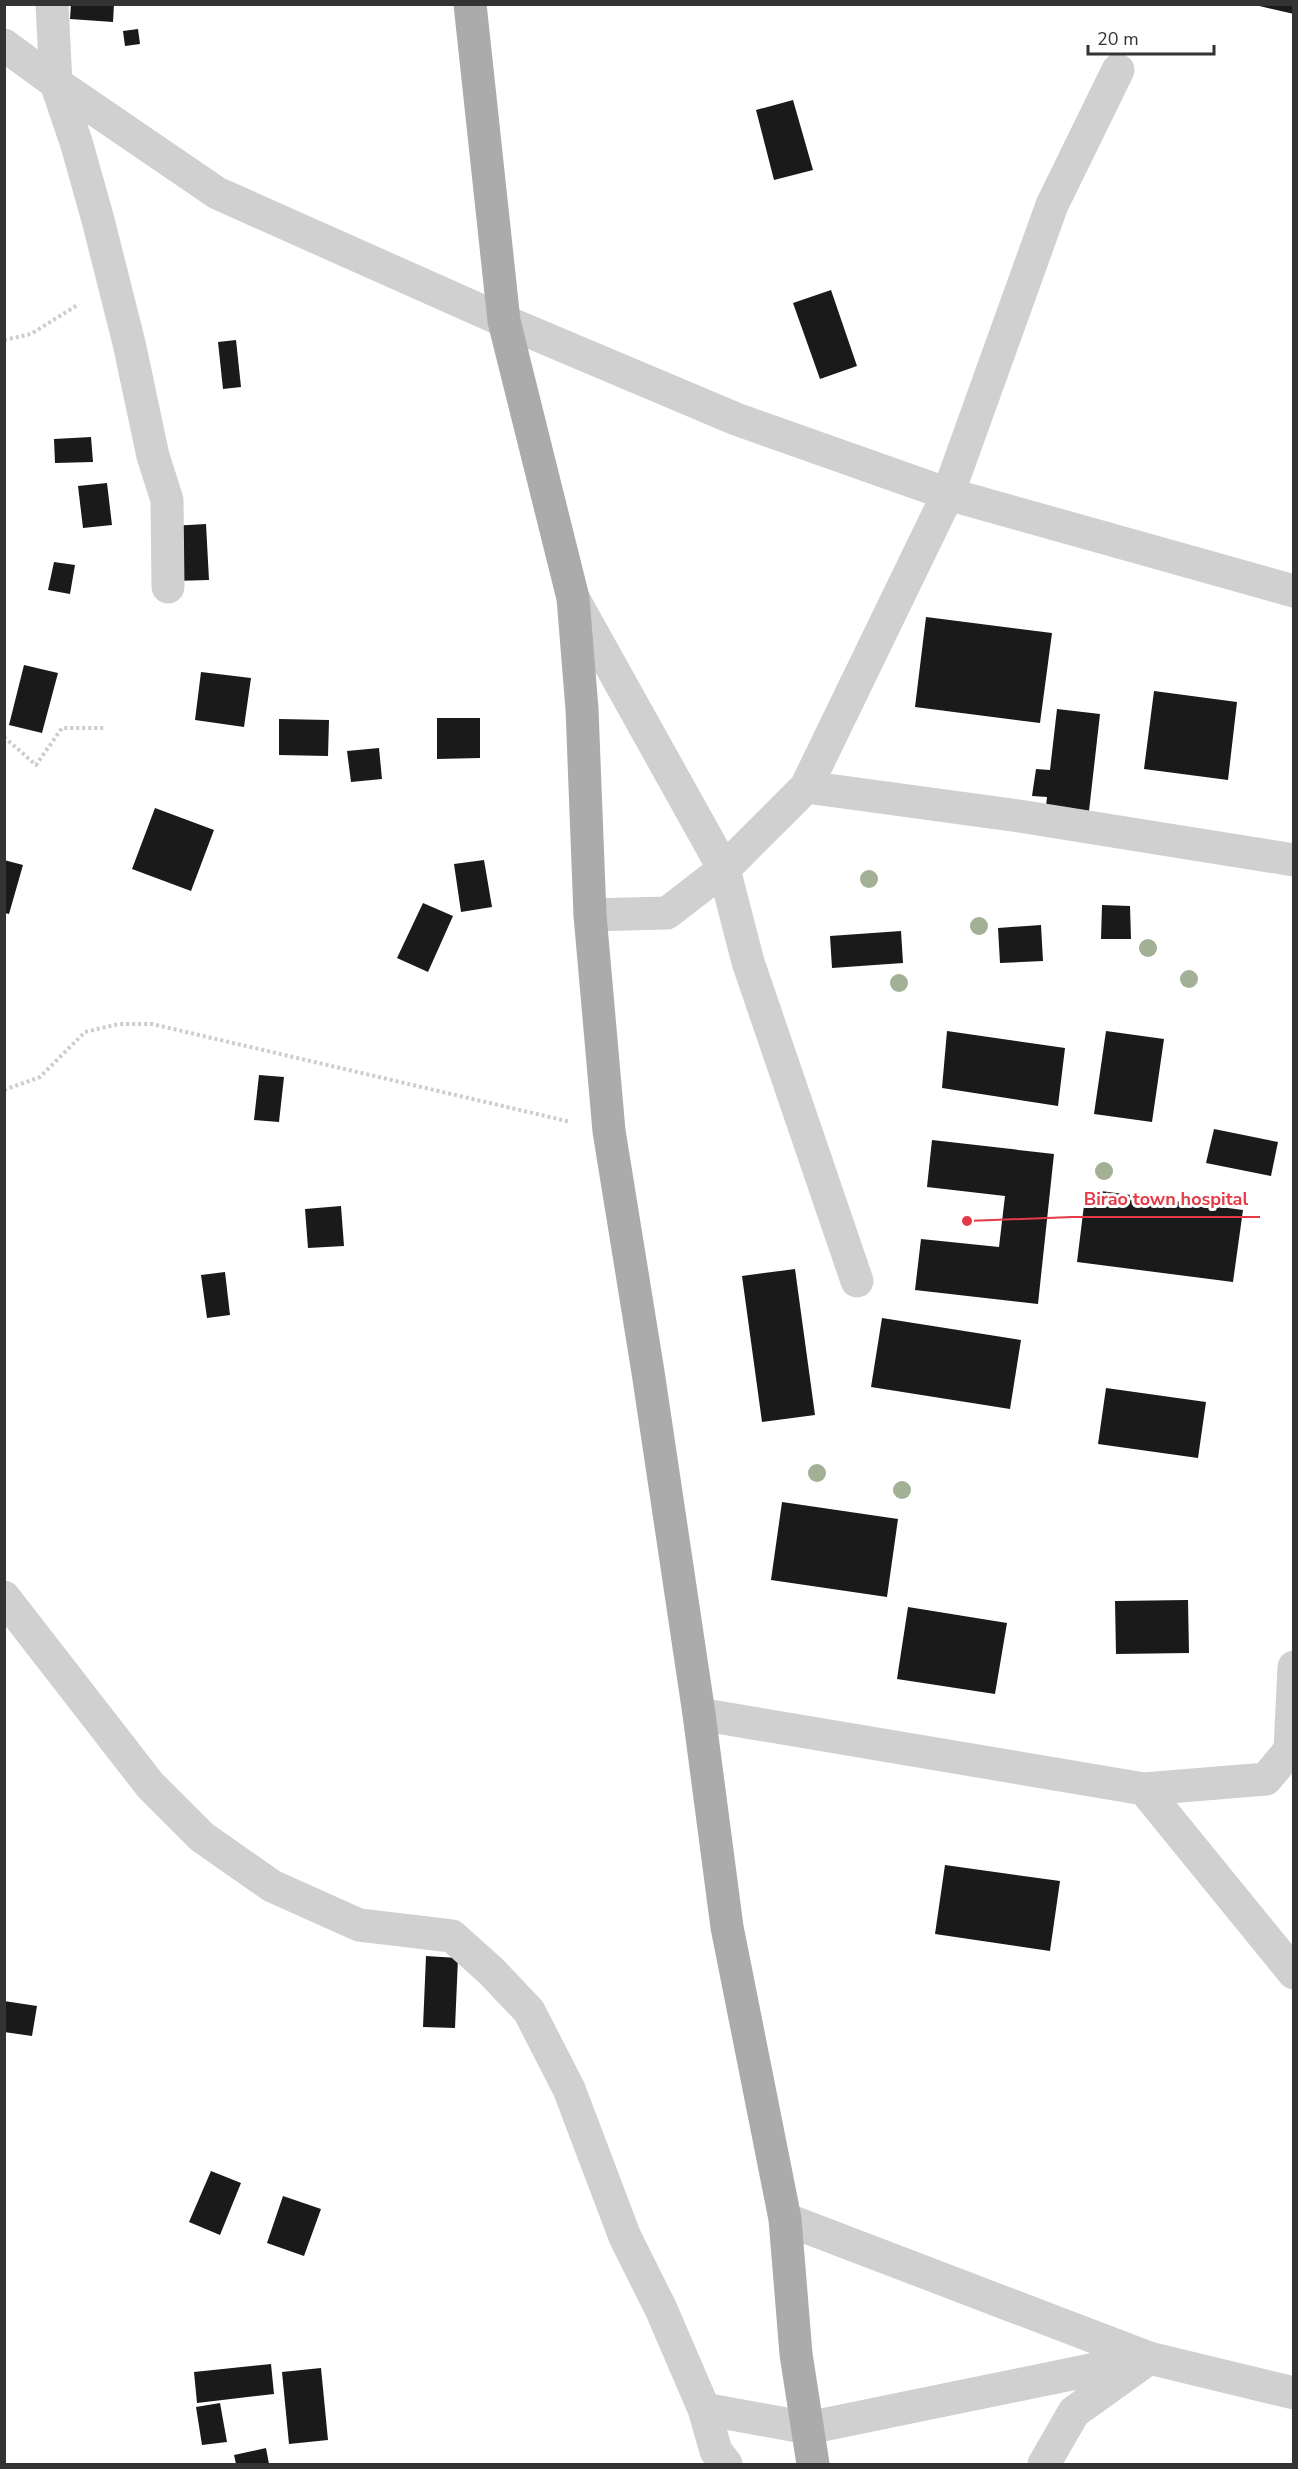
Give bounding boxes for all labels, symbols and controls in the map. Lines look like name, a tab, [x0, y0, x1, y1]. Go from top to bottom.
scale bar	[1088, 18, 1214, 56]
text: 20 m	[1097, 27, 1139, 51]
callout: Birao town hospital	[1072, 1181, 1260, 1217]
text: Birao town hospital	[1084, 1187, 1248, 1211]

